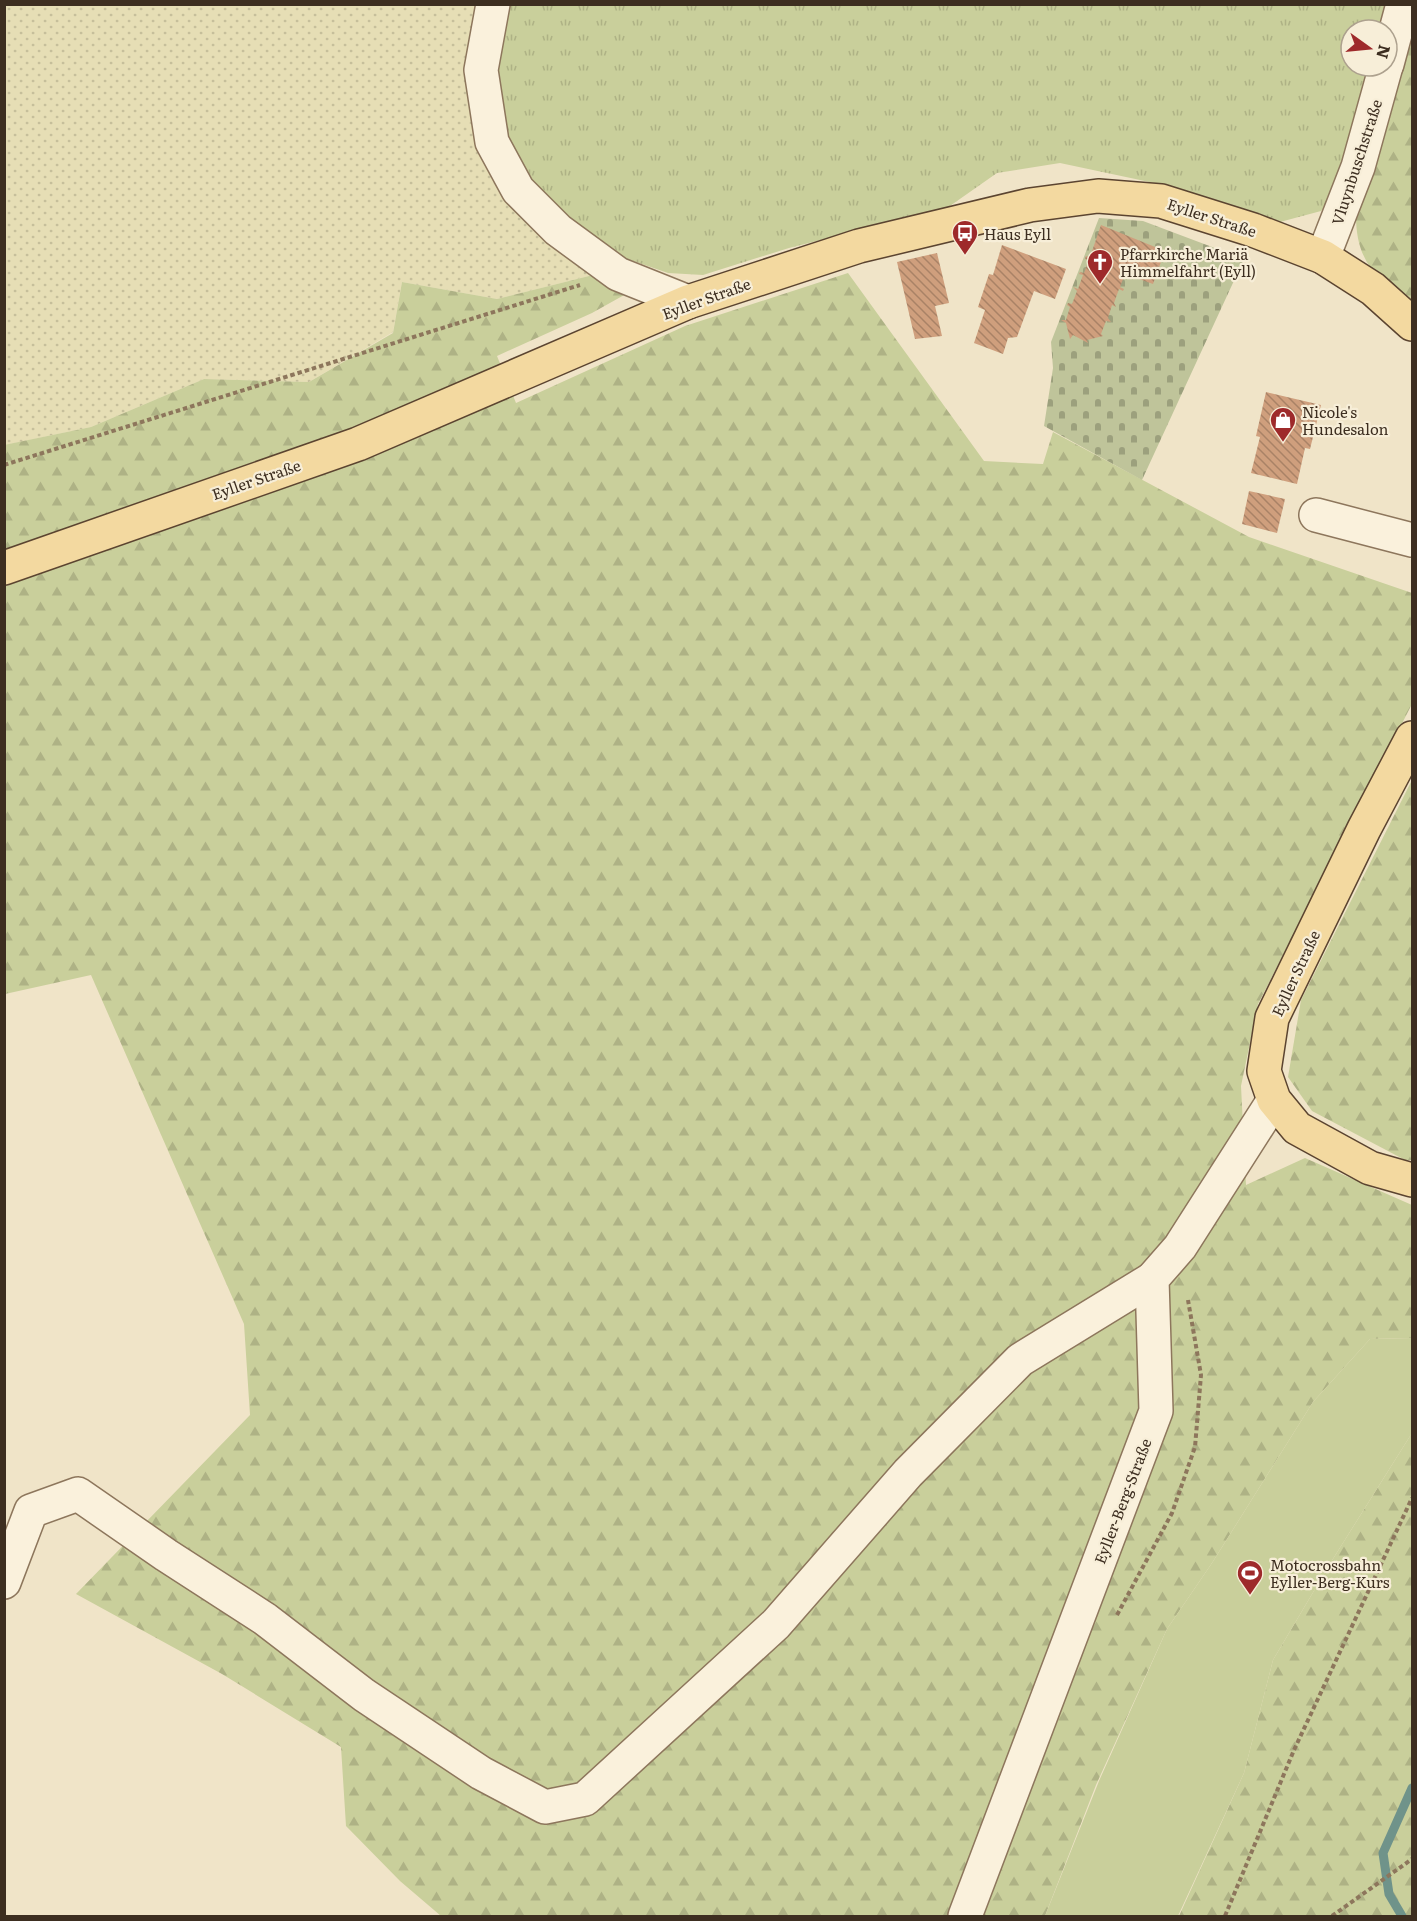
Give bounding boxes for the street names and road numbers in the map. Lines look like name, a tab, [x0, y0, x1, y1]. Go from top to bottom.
street label: Vluynbuschstraße	[1325, 96, 1387, 228]
street label: Eyller Straße	[1164, 192, 1260, 242]
street label: Eyller Straße	[659, 271, 754, 325]
street label: Eyller Straße	[208, 453, 304, 505]
street label: Eyller Straße	[1265, 926, 1325, 1020]
street label: Eyller-Berg-Straße	[1087, 1435, 1157, 1567]

